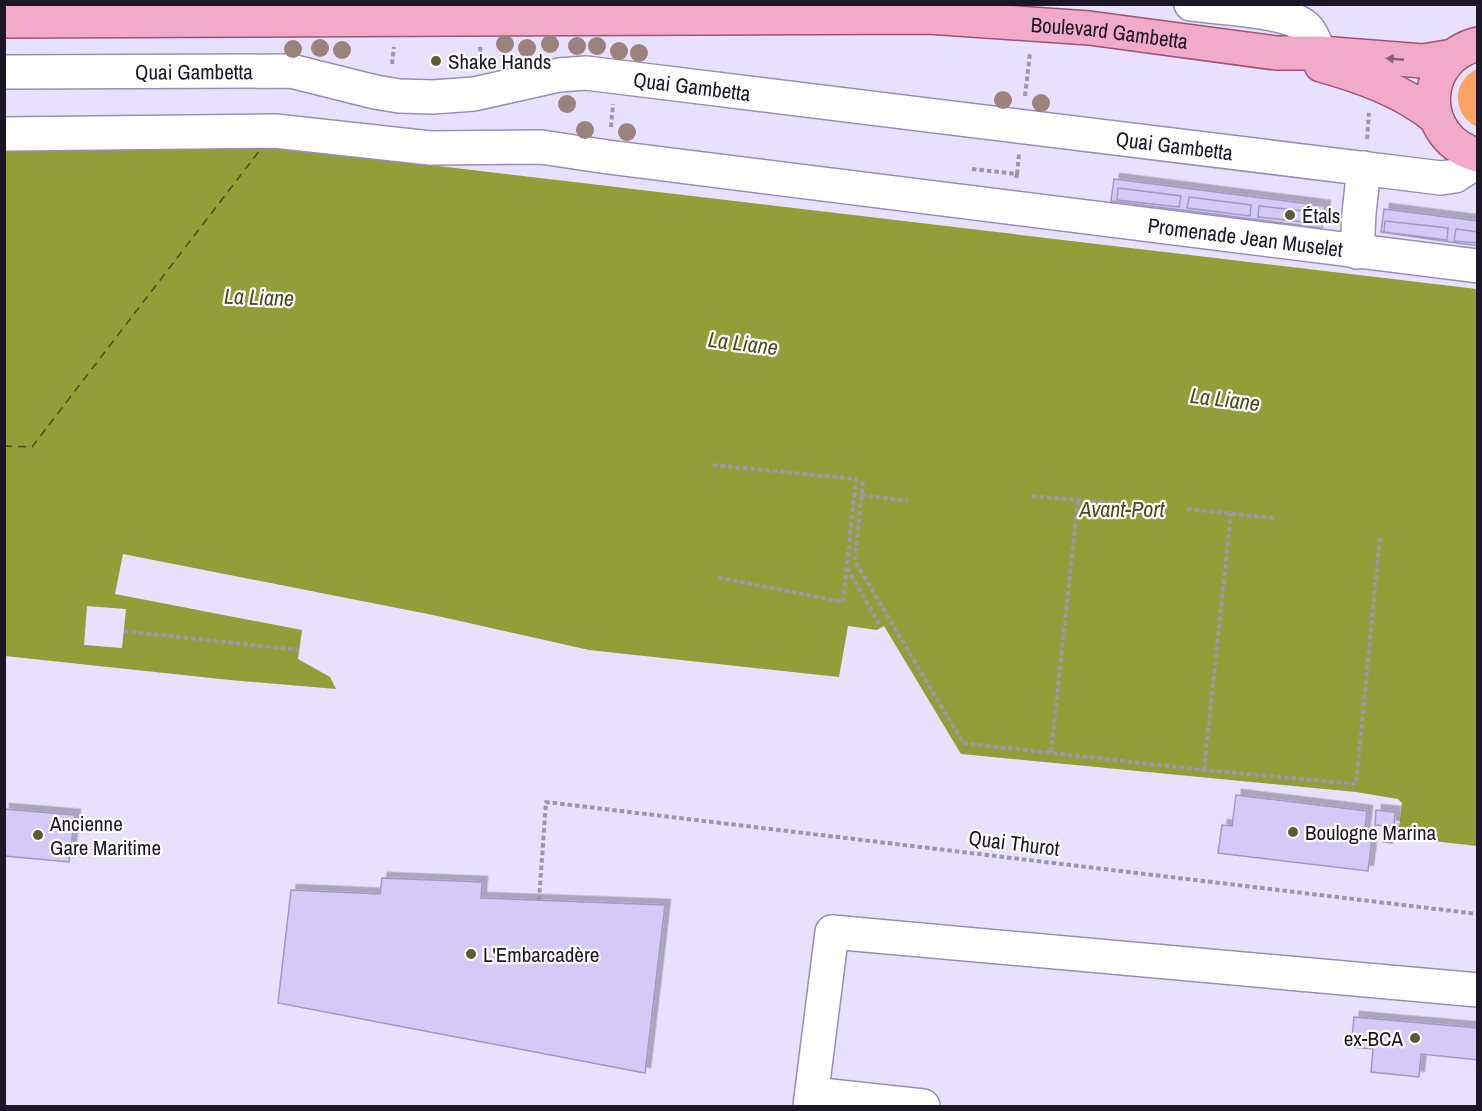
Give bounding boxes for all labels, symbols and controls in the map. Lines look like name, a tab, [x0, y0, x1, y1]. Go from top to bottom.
street label: Boulevard Gambetta	[1030, 10, 1190, 56]
place label: Shake Hands	[448, 47, 551, 76]
marker: Shake Hands	[429, 54, 443, 68]
one-way arrow	[1385, 54, 1404, 64]
street label: Quai Gambetta	[135, 57, 253, 86]
street label: Quai Gambetta	[632, 64, 753, 108]
street label: Quai Gambetta	[1114, 124, 1235, 167]
place label: Étals	[1302, 201, 1340, 230]
marker: Étals	[1283, 208, 1297, 222]
street label: Promenade Jean Muselet	[1146, 210, 1345, 263]
water label: La Liane	[223, 281, 295, 313]
water label: La Liane	[706, 324, 780, 362]
water label: La Liane	[1188, 380, 1262, 418]
water label: Avant-Port	[1079, 494, 1165, 524]
place label: Ancienne Gare Maritime	[49, 809, 161, 862]
place label: Boulogne Marina	[1305, 818, 1437, 847]
street label: Quai Thurot	[967, 823, 1061, 863]
marker: Boulogne Marina	[1286, 825, 1300, 839]
marker: Ancienne Gare Maritime	[31, 828, 45, 842]
place label: L'Embarcadère	[483, 940, 599, 969]
marker: L'Embarcadère	[464, 947, 478, 961]
place label: ex-BCA	[1344, 1024, 1404, 1053]
marker: ex-BCA	[1408, 1031, 1422, 1045]

